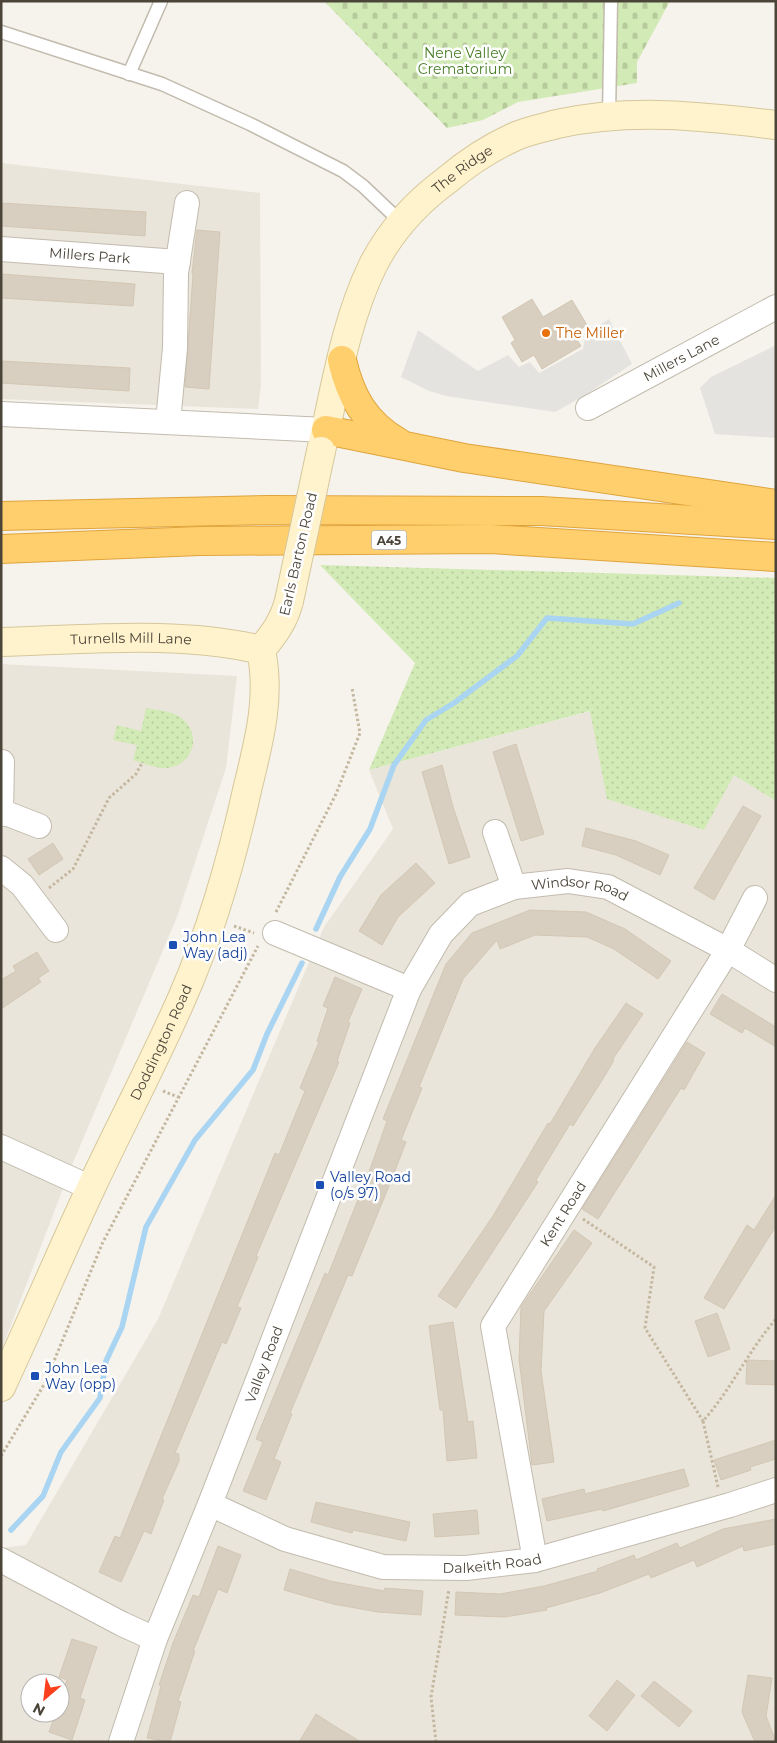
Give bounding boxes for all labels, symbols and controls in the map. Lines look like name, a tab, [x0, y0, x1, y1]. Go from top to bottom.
park label: Nene Valley Crematorium	[418, 44, 512, 78]
street label: The Ridge	[428, 141, 496, 197]
street label: Millers Park	[49, 244, 132, 268]
place label: The Miller	[556, 324, 625, 342]
marker: The Miller	[540, 327, 552, 339]
street label: Millers Lane	[640, 330, 723, 386]
street label: Earls Barton Road	[275, 491, 321, 617]
road number: A45	[372, 530, 406, 550]
street label: Turnells Mill Lane	[70, 629, 192, 649]
street label: Windsor Road	[530, 872, 632, 905]
place label: John Lea Way (adj)	[182, 928, 248, 962]
marker: John Lea Way (adj)	[167, 939, 179, 951]
street label: Doddington Road	[126, 982, 196, 1103]
place label: Valley Road (o/s 97)	[330, 1168, 411, 1202]
street label: Kent Road	[536, 1178, 590, 1250]
marker: Valley Road (o/s 97)	[314, 1179, 326, 1191]
street label: Valley Road	[241, 1323, 287, 1405]
place label: John Lea Way (opp)	[44, 1359, 116, 1393]
marker: John Lea Way (opp)	[29, 1370, 41, 1382]
street label: Dalkeith Road	[443, 1550, 544, 1577]
north arrow	[20, 1673, 70, 1723]
text: N	[30, 1699, 48, 1720]

